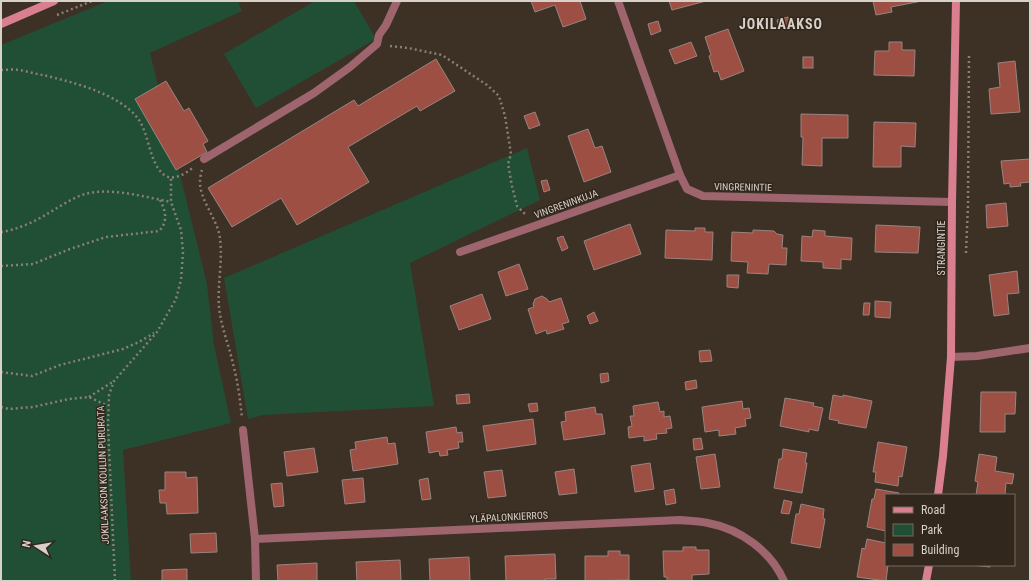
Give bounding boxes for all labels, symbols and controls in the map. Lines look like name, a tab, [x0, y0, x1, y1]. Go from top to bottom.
district label: JOKILAAKSO	[739, 16, 823, 32]
street label: VINGRENINTIE	[714, 181, 772, 193]
street label: VINGRENINKUJA	[533, 187, 600, 221]
street label: STRANGINTIE	[936, 221, 947, 275]
street label: JOKILAAKSON KOULUN PURURATA	[95, 405, 111, 545]
legend	[885, 494, 1015, 566]
text: Road	[921, 503, 945, 517]
street label: YLÄPALONKIERROS	[470, 508, 548, 525]
text: Park	[921, 523, 943, 537]
north arrow	[16, 526, 56, 566]
text: N	[20, 539, 34, 549]
text: Building	[921, 543, 959, 557]

